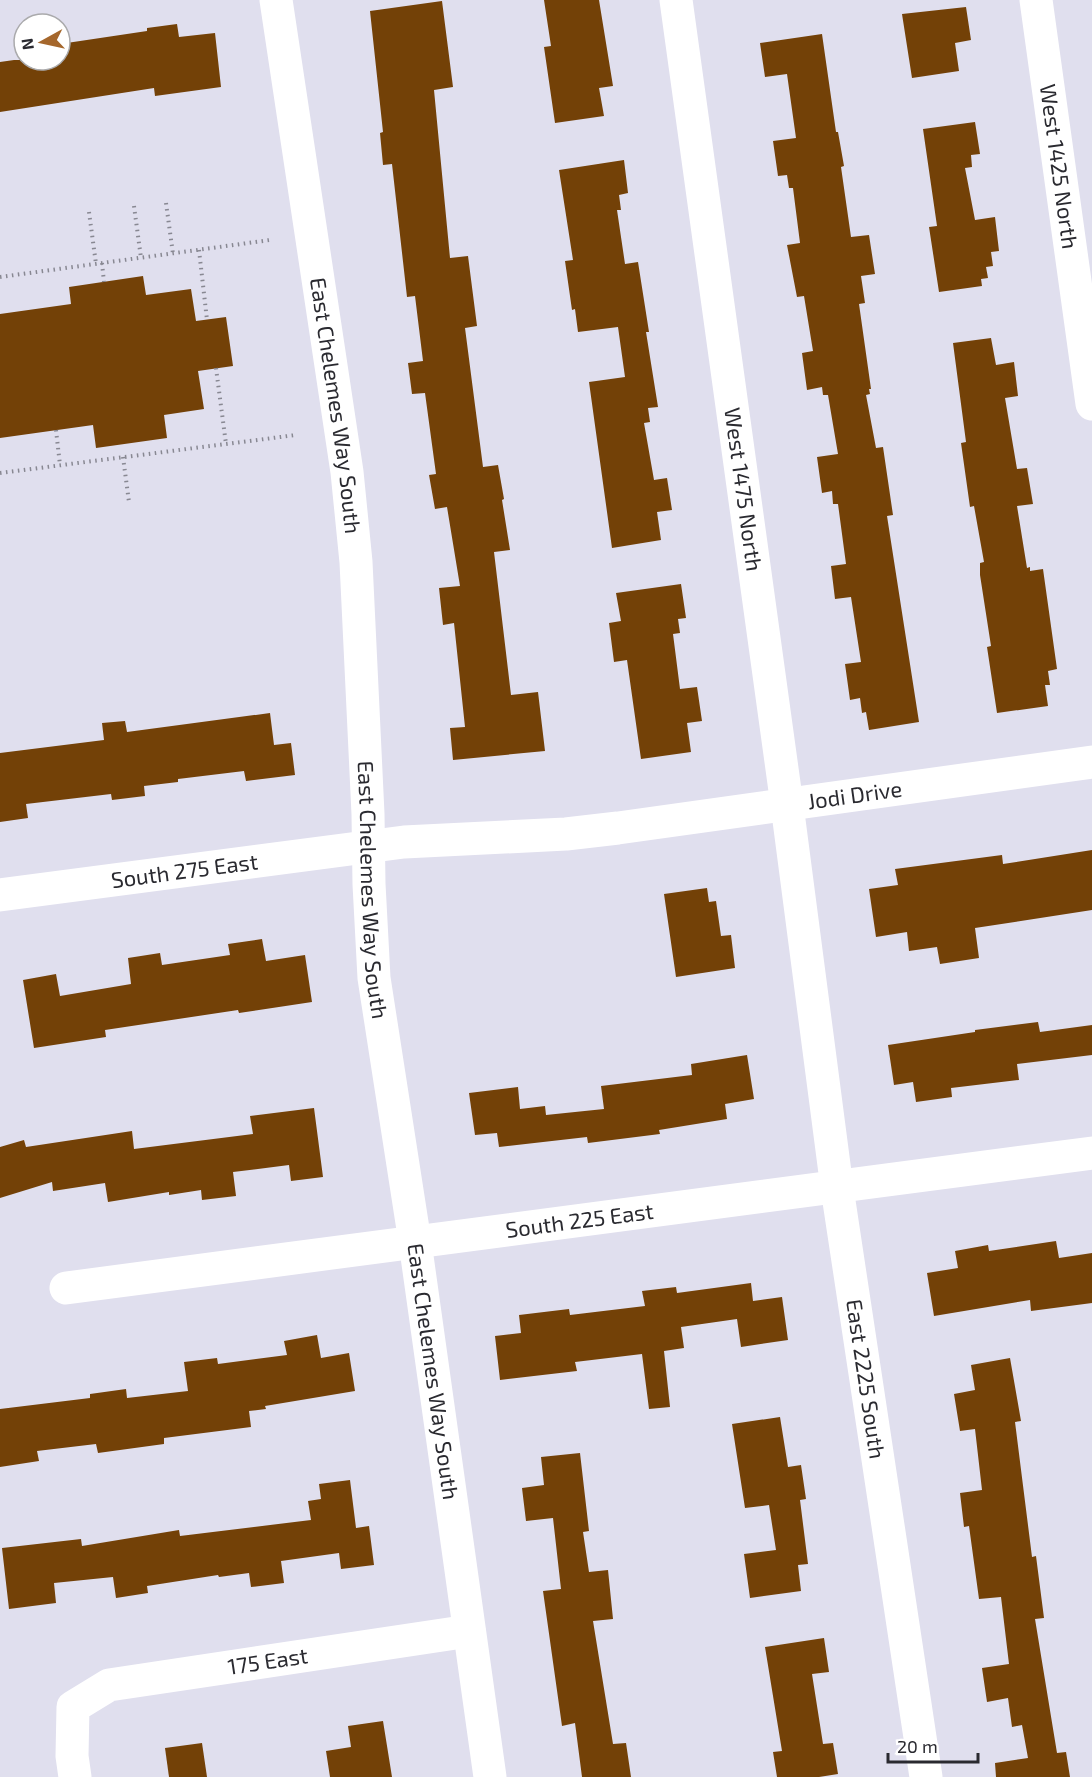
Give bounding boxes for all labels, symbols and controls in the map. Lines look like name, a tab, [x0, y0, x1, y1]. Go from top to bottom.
north arrow	[12, 12, 72, 72]
text: N	[16, 37, 37, 51]
street label: West 1425 North	[1036, 82, 1084, 250]
street label: East Chelemes Way South	[306, 275, 367, 535]
street label: West 1475 North	[720, 406, 769, 573]
street label: East Chelemes Way South	[353, 760, 394, 1021]
street label: Jodi Drive	[806, 775, 904, 813]
street label: South 275 East	[109, 847, 259, 892]
street label: South 225 East	[504, 1197, 655, 1242]
street label: East Chelemes Way South	[403, 1241, 465, 1501]
street label: East 2225 South	[842, 1297, 892, 1461]
street label: 175 East	[226, 1641, 310, 1679]
scale bar	[888, 1726, 978, 1764]
text: 20 m	[897, 1735, 938, 1757]

